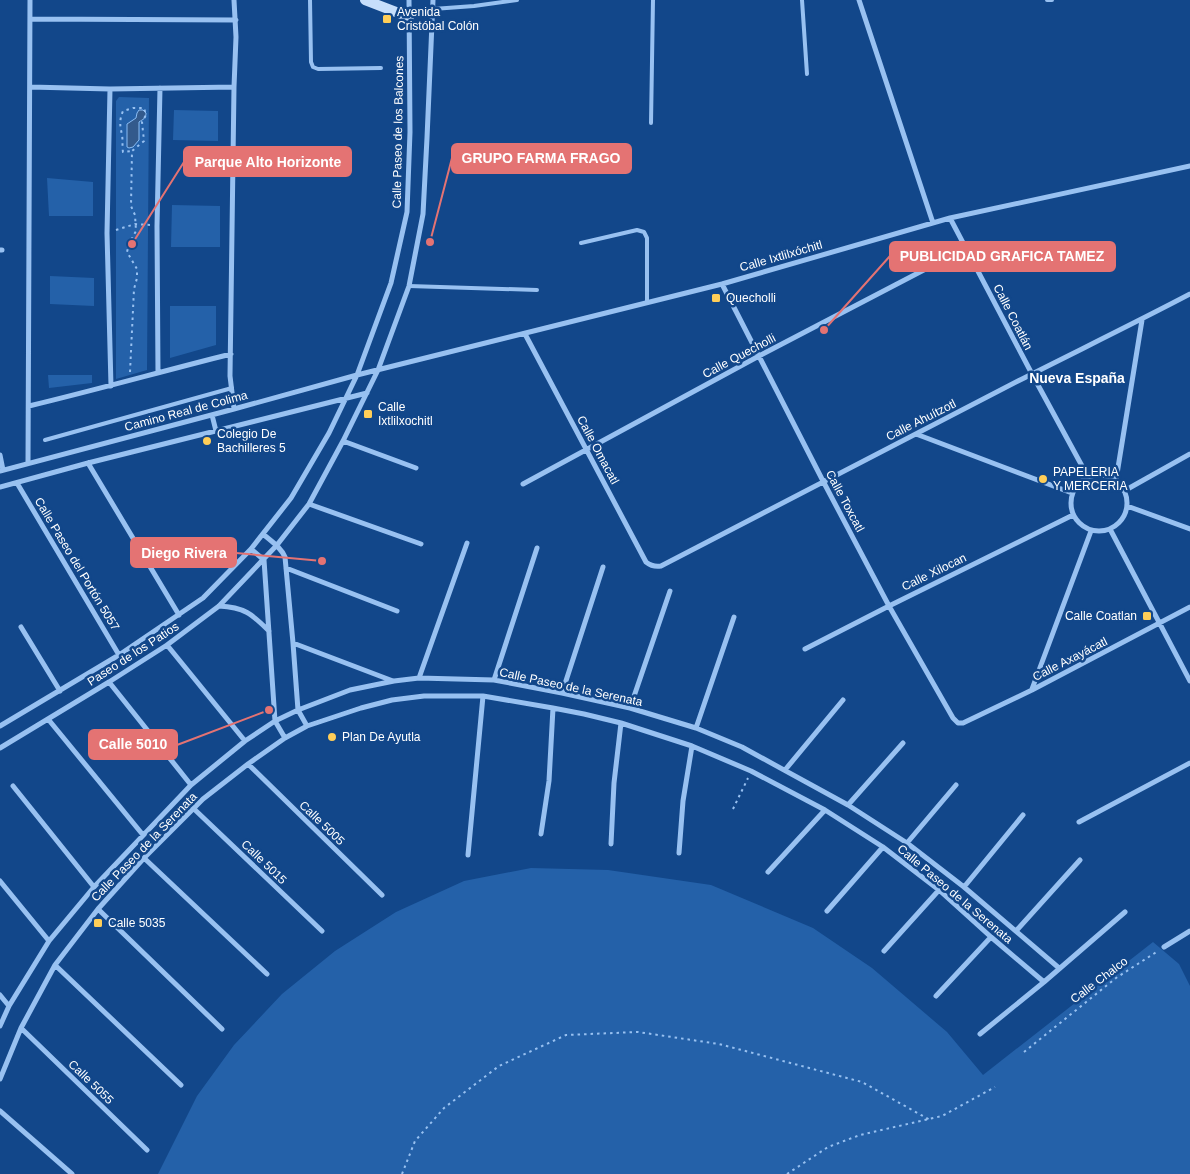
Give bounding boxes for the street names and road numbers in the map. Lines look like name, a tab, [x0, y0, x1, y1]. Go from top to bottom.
street label: Calle Paseo de los Balcones	[390, 56, 406, 208]
street label: Calle Ixtlilxóchitl	[738, 238, 824, 274]
street label: Calle Coatlán	[990, 282, 1036, 352]
street label: Calle Quecholli	[700, 331, 778, 381]
street label: Camino Real de Colima	[123, 388, 249, 434]
street label: Calle Ahuítzotl	[884, 396, 958, 444]
street label: Calle Omacatl	[574, 413, 622, 487]
street label: Calle Toxcatl	[823, 468, 867, 534]
street label: Calle Paseo del Portón 5057	[32, 495, 123, 633]
street label: Calle Xilocan	[899, 550, 969, 594]
street label: Paseo de los Patios	[85, 619, 181, 689]
street label: Calle Axayácatl	[1030, 634, 1110, 684]
street label: Calle Paseo de la Serenata	[498, 665, 644, 709]
street label: Calle Paseo de la Serenata	[88, 789, 200, 904]
street label: Calle 5005	[297, 798, 348, 848]
street label: Calle 5015	[239, 837, 290, 887]
street label: Calle Paseo de la Serenata	[895, 842, 1016, 947]
street label: Calle Chalco	[1068, 954, 1131, 1006]
street label: Calle 5055	[66, 1057, 117, 1107]

